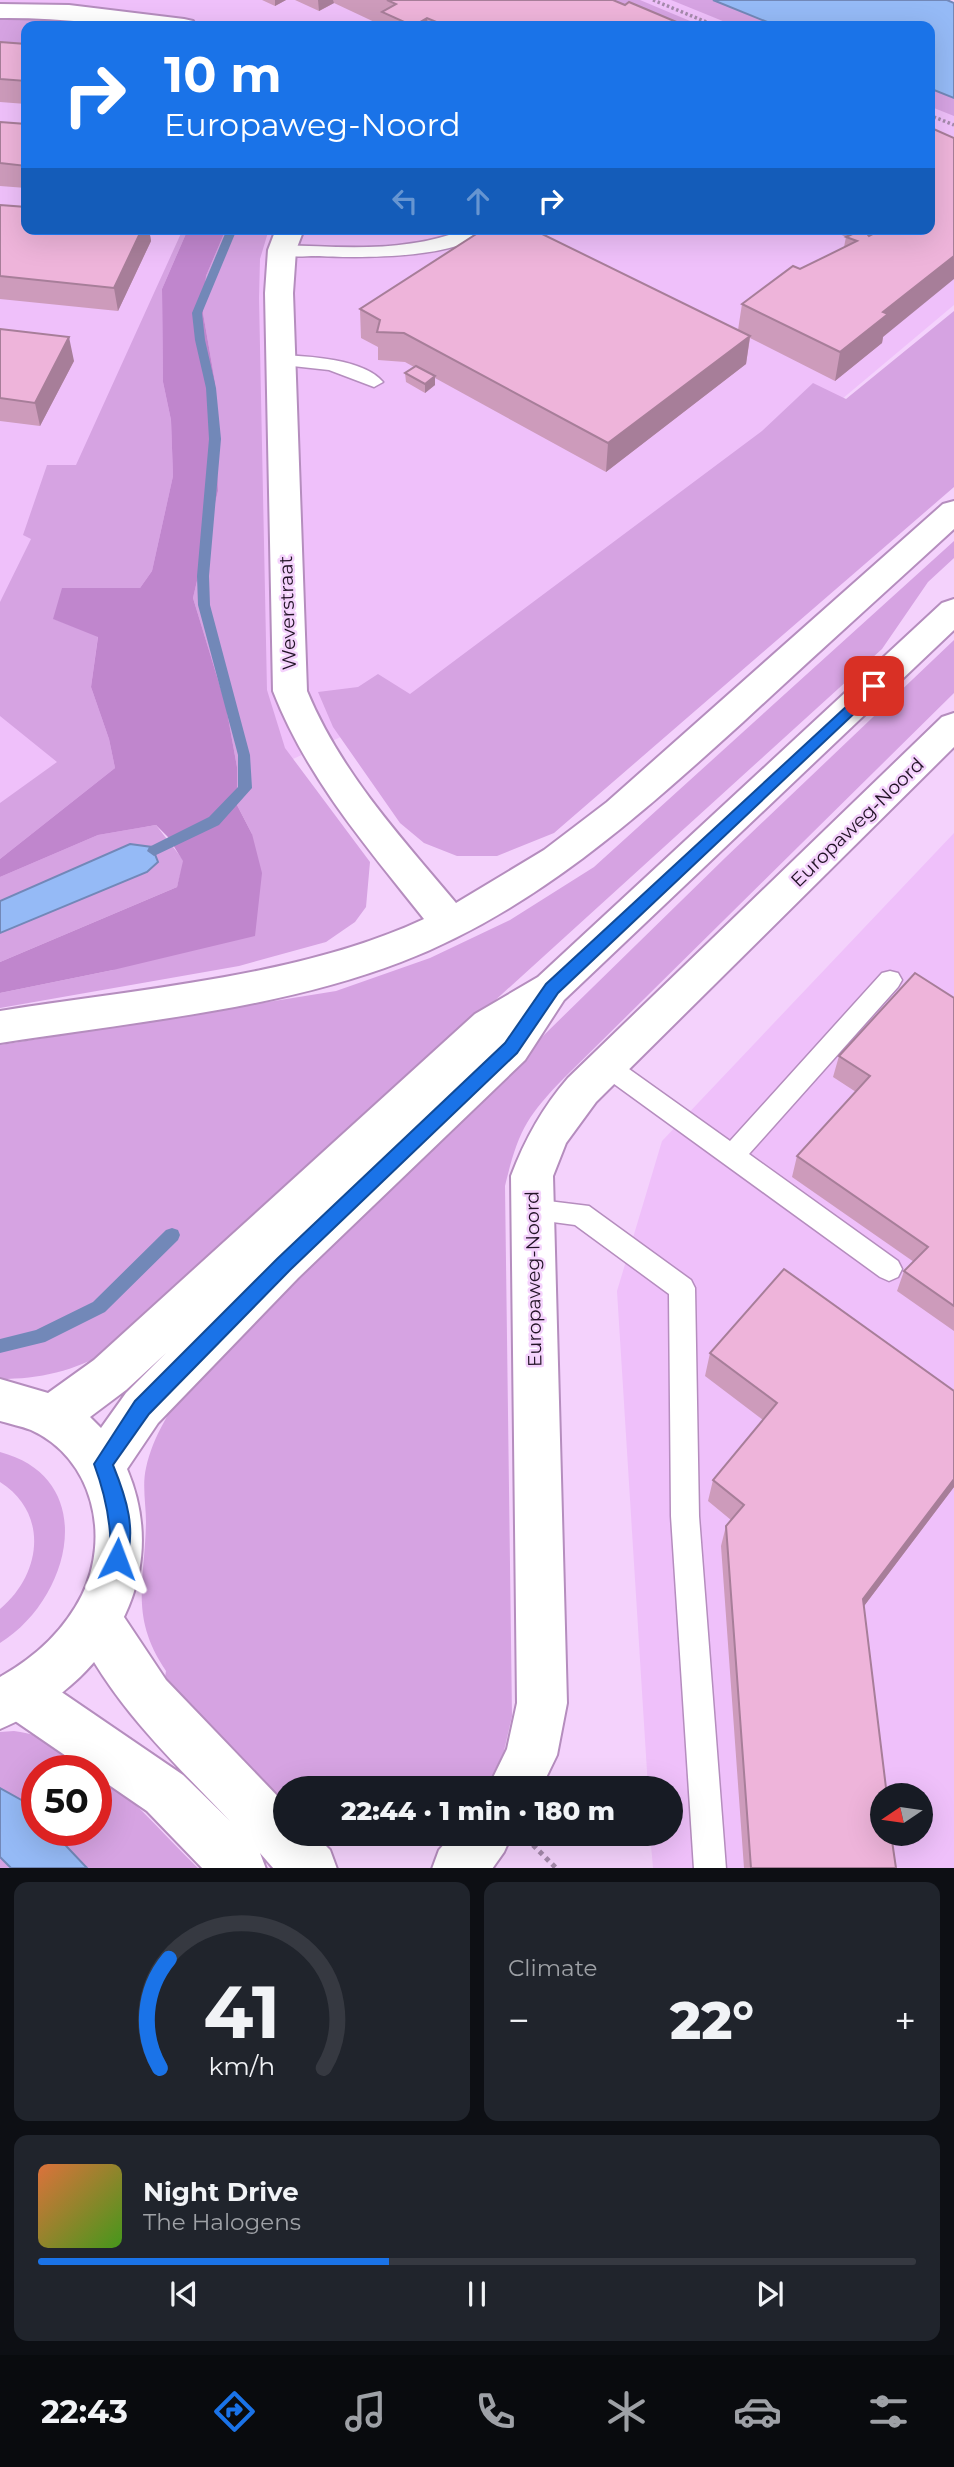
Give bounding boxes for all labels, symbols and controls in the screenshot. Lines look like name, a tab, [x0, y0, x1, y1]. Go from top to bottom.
text: 10 m	[164, 45, 282, 104]
icon: right	[49, 49, 140, 140]
text: Europaweg-Noord	[164, 105, 461, 144]
icon: left	[386, 182, 424, 220]
icon: ahead	[459, 182, 497, 220]
icon: right	[532, 182, 570, 220]
street label: Weverstraat	[274, 555, 301, 671]
pin	[844, 656, 904, 716]
icon: arrive	[855, 667, 893, 705]
street label: Europaweg-Noord	[786, 753, 929, 892]
street label: Europaweg-Noord	[520, 1191, 547, 1367]
position arrow	[80, 1522, 154, 1596]
speed limit sign: 50	[21, 1755, 112, 1846]
north arrow	[870, 1783, 933, 1846]
map controls	[870, 1783, 933, 1846]
text: 22:44 · 1 min · 180 m	[341, 1795, 615, 1827]
text: Climate	[508, 1954, 597, 1982]
text: 41	[204, 1968, 280, 2056]
text: 22°	[670, 1989, 754, 2052]
text: −	[508, 1997, 530, 2044]
text: +	[894, 1997, 916, 2044]
text: km/h	[209, 2050, 275, 2080]
text: Night Drive	[143, 2176, 299, 2208]
text: The Halogens	[143, 2208, 301, 2236]
icon: previous	[165, 2275, 203, 2313]
icon: pause	[458, 2275, 496, 2313]
icon: next	[751, 2275, 789, 2313]
icon: directions	[210, 2387, 259, 2436]
icon: music	[341, 2387, 390, 2436]
icon: phone	[471, 2387, 520, 2436]
icon: climate	[602, 2387, 651, 2436]
icon: car	[733, 2387, 782, 2436]
icon: filters	[864, 2387, 913, 2436]
text: 22:43	[41, 2392, 128, 2431]

